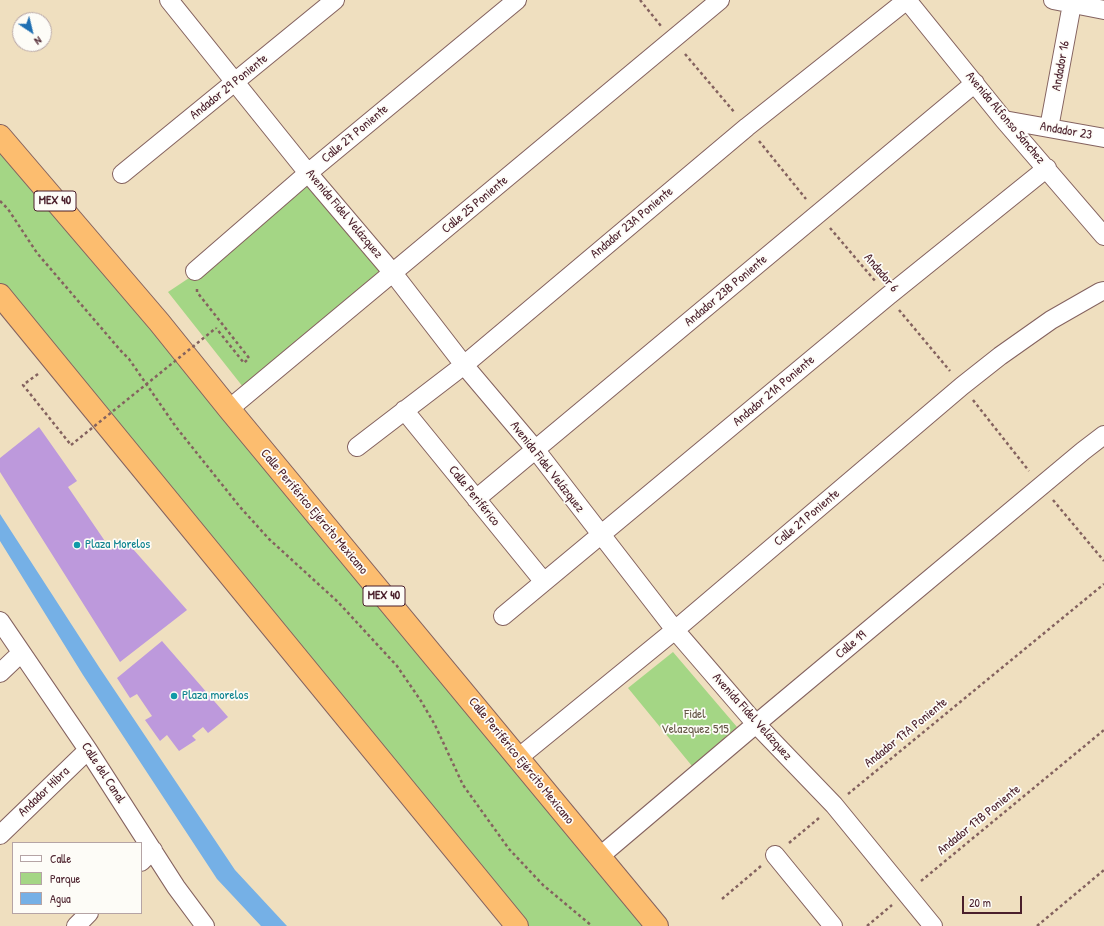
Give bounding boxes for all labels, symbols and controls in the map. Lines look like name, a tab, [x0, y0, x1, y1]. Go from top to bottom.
north arrow	[12, 12, 52, 52]
text: N	[32, 34, 45, 48]
street label: Andador 16	[1049, 40, 1073, 92]
street label: Andador 29 Poniente	[187, 51, 271, 123]
street label: Avenida Alfonso Sánchez	[962, 69, 1048, 167]
street label: Calle 27 Poniente	[318, 102, 392, 166]
street label: Andador 23	[1039, 119, 1093, 143]
street label: Avenida Fidel Velázquez	[302, 166, 386, 262]
street label: Calle 25 Poniente	[439, 173, 511, 237]
street label: Andador 23A Poniente	[588, 184, 676, 262]
road number: MEX 40	[34, 191, 76, 211]
street label: Andador 6	[860, 250, 902, 296]
street label: Andador 23B Poniente	[681, 252, 771, 330]
street label: Andador 21A Poniente	[730, 352, 818, 430]
street label: Avenida Fidel Velázquez	[506, 418, 588, 516]
street label: Calle Periférico Ejército Mexicano	[257, 446, 371, 578]
street label: Calle Periférico	[445, 463, 503, 529]
street label: Calle 21 Poniente	[771, 486, 843, 550]
place label: Plaza Morelos	[85, 537, 150, 553]
marker: Plaza Morelos	[72, 540, 82, 550]
road number: MEX 40	[363, 586, 405, 606]
street label: Calle 19	[832, 628, 870, 662]
street label: Avenida Fidel Velázquez	[709, 670, 795, 764]
place label: Plaza morelos	[182, 688, 248, 704]
marker: Plaza morelos	[169, 691, 179, 701]
street label: Calle Periférico Ejército Mexicano	[465, 694, 577, 828]
street label: Andador 17A Poniente	[861, 695, 951, 771]
park label: Fidel Velazquez 515	[661, 707, 729, 738]
street label: Calle del Canal	[78, 740, 128, 806]
street label: Andador Hibra	[15, 764, 73, 820]
street label: Andador 17B Poniente	[934, 782, 1024, 858]
legend	[12, 842, 142, 914]
text: Calle	[50, 850, 71, 867]
text: Parque	[50, 870, 80, 887]
scale bar	[964, 888, 1024, 914]
text: Agua	[50, 890, 71, 907]
text: 20 m	[969, 894, 991, 911]

